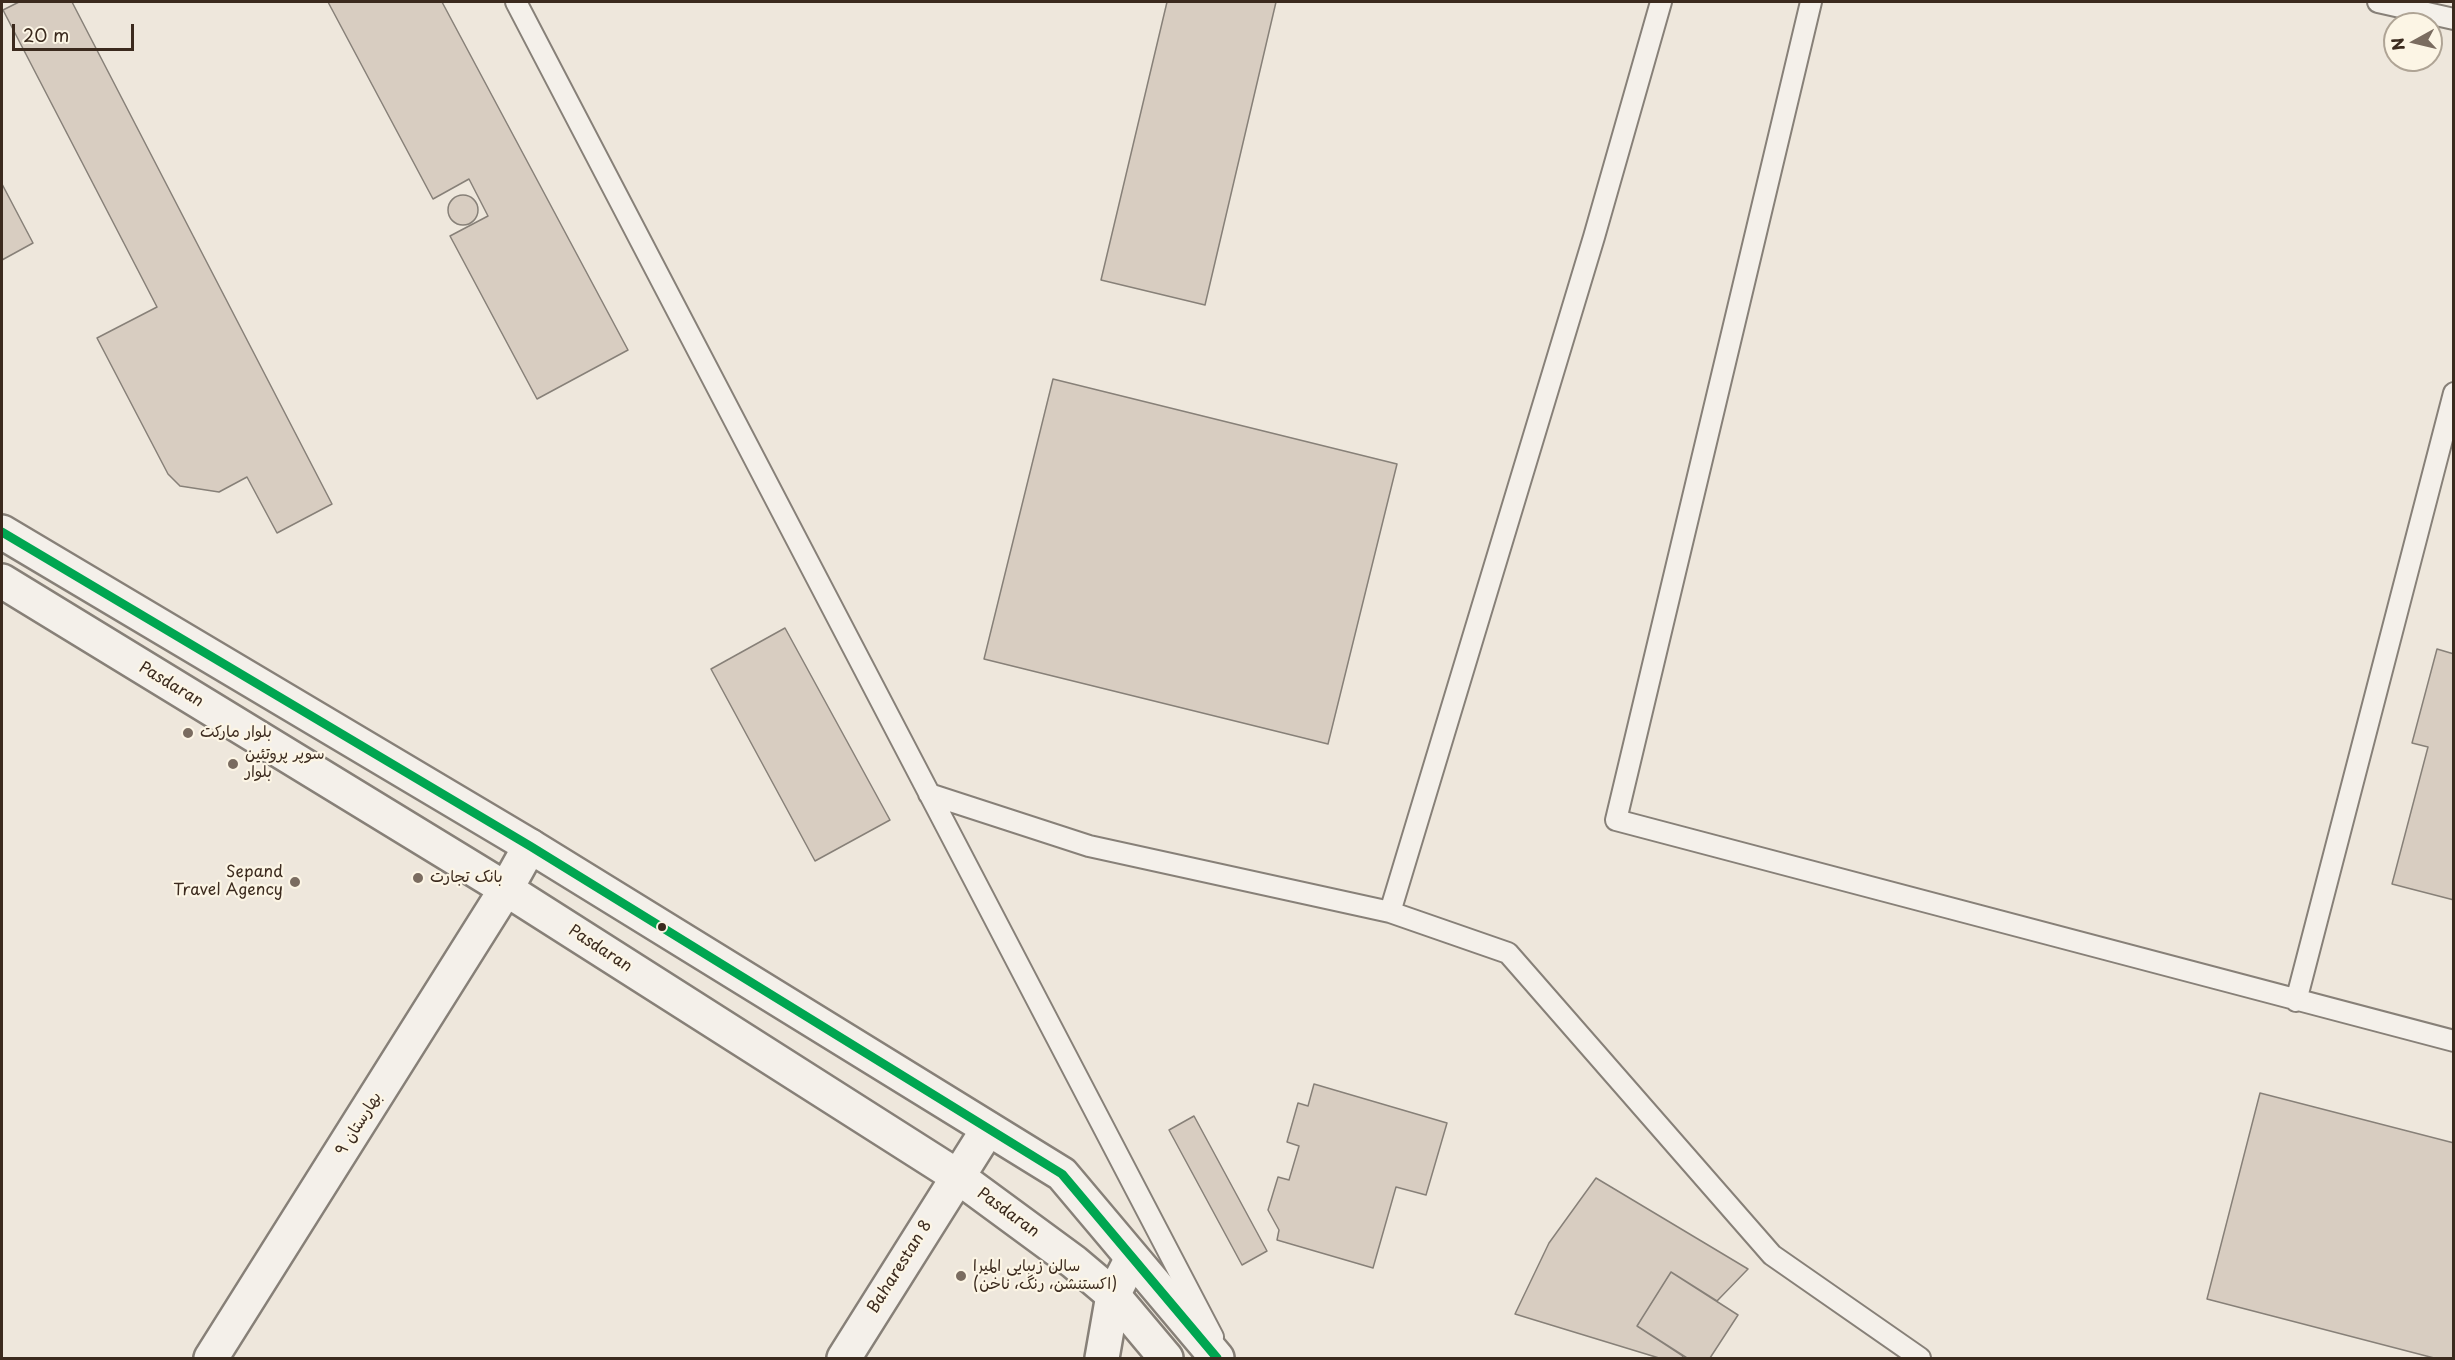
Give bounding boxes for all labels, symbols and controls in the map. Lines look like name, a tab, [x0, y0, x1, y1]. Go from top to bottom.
scale bar	[15, 12, 136, 50]
north arrow	[2383, 12, 2443, 72]
text: 20 m	[23, 21, 69, 48]
text: N	[2384, 36, 2410, 52]
street label: Pasdaran	[135, 658, 207, 712]
place label: بلوار مارکت	[200, 723, 272, 743]
marker: بلوار مارکت	[181, 726, 195, 740]
place label: سوپر پروتئین بلوار	[245, 745, 325, 783]
marker: سوپر پروتئین بلوار	[226, 757, 240, 771]
place label: Sepand Travel Agency	[173, 863, 283, 901]
place label: بانک تجارت	[430, 868, 503, 888]
marker: بانک تجارت	[411, 871, 425, 885]
marker: Sepand Travel Agency	[288, 875, 302, 889]
street label: Pasdaran	[565, 921, 635, 977]
unlabelled marker	[656, 921, 668, 933]
street label: بهارستان ٩	[332, 1089, 386, 1159]
street label: Pasdaran	[973, 1184, 1043, 1242]
street label: Baharestan 8	[864, 1217, 936, 1317]
place label: سالن زیبایی المیرا (اکستنشن، رنگ، ناخن)	[973, 1257, 1117, 1295]
marker: سالن زیبایی المیرا (اکستنشن، رنگ، ناخن)	[954, 1269, 968, 1283]

